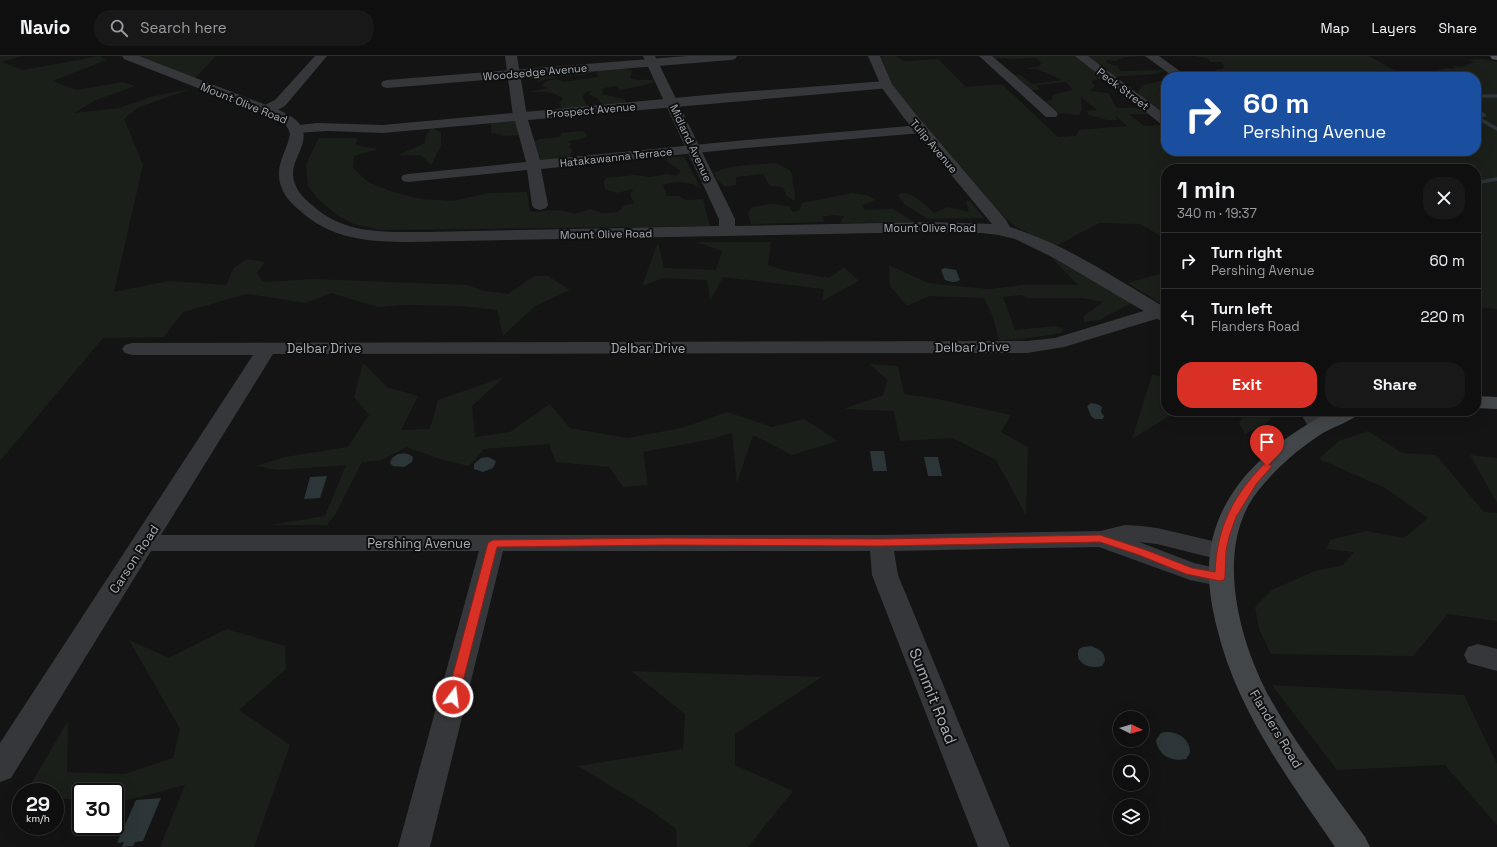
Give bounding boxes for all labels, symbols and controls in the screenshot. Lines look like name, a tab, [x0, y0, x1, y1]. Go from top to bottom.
search box	[94, 10, 374, 46]
text: Navio	[20, 15, 70, 40]
icon: search	[108, 17, 130, 39]
text: Search here	[140, 18, 227, 37]
text: Map	[1320, 19, 1350, 37]
text: Layers	[1372, 19, 1416, 37]
text: Share	[1438, 19, 1477, 37]
street label: Woodsedge Avenue	[482, 60, 588, 84]
street label: Peck Street	[1094, 65, 1152, 113]
street label: Mount Olive Road	[199, 79, 289, 127]
text: 60 m	[1243, 85, 1309, 121]
icon: right	[1177, 88, 1229, 140]
street label: Prospect Avenue	[546, 99, 636, 121]
street label: Midland Avenue	[667, 102, 715, 184]
street label: Tulip Avenue	[907, 116, 961, 176]
text: Pershing Avenue	[1243, 120, 1386, 143]
street label: Hatakawanna Terrace	[559, 144, 673, 170]
text: 1 min	[1177, 174, 1236, 205]
button: close	[1423, 177, 1465, 219]
text: 340 m · 19:37	[1177, 205, 1257, 222]
street label: Mount Olive Road	[884, 221, 976, 235]
street label: Mount Olive Road	[560, 226, 652, 242]
text: Turn right	[1211, 243, 1282, 262]
icon: right	[1177, 250, 1199, 272]
text: 60 m	[1429, 251, 1465, 270]
text: Pershing Avenue	[1211, 262, 1314, 279]
text: Turn left	[1211, 299, 1273, 318]
icon: left	[1177, 306, 1199, 328]
text: 220 m	[1421, 307, 1465, 326]
text: Flanders Road	[1211, 318, 1300, 335]
street label: Delbar Drive	[934, 338, 1010, 356]
street label: Delbar Drive	[287, 340, 361, 357]
street label: Delbar Drive	[611, 340, 685, 357]
button: Exit	[1177, 362, 1317, 408]
button: Share	[1325, 362, 1465, 408]
pin	[1250, 425, 1284, 466]
icon: arrive	[1256, 431, 1278, 453]
street label: Carson Road	[105, 521, 163, 597]
street label: Pershing Avenue	[367, 535, 471, 552]
street label: Summit Road	[904, 645, 962, 747]
position arrow	[432, 676, 474, 718]
street label: Flanders Road	[1246, 687, 1306, 771]
north arrow	[1113, 711, 1149, 747]
map controls	[1113, 711, 1149, 835]
button: search	[1113, 755, 1149, 791]
speed limit sign: 30	[72, 783, 124, 835]
text: 29	[26, 791, 50, 817]
button: layers	[1113, 799, 1149, 835]
text: km/h	[26, 812, 50, 825]

